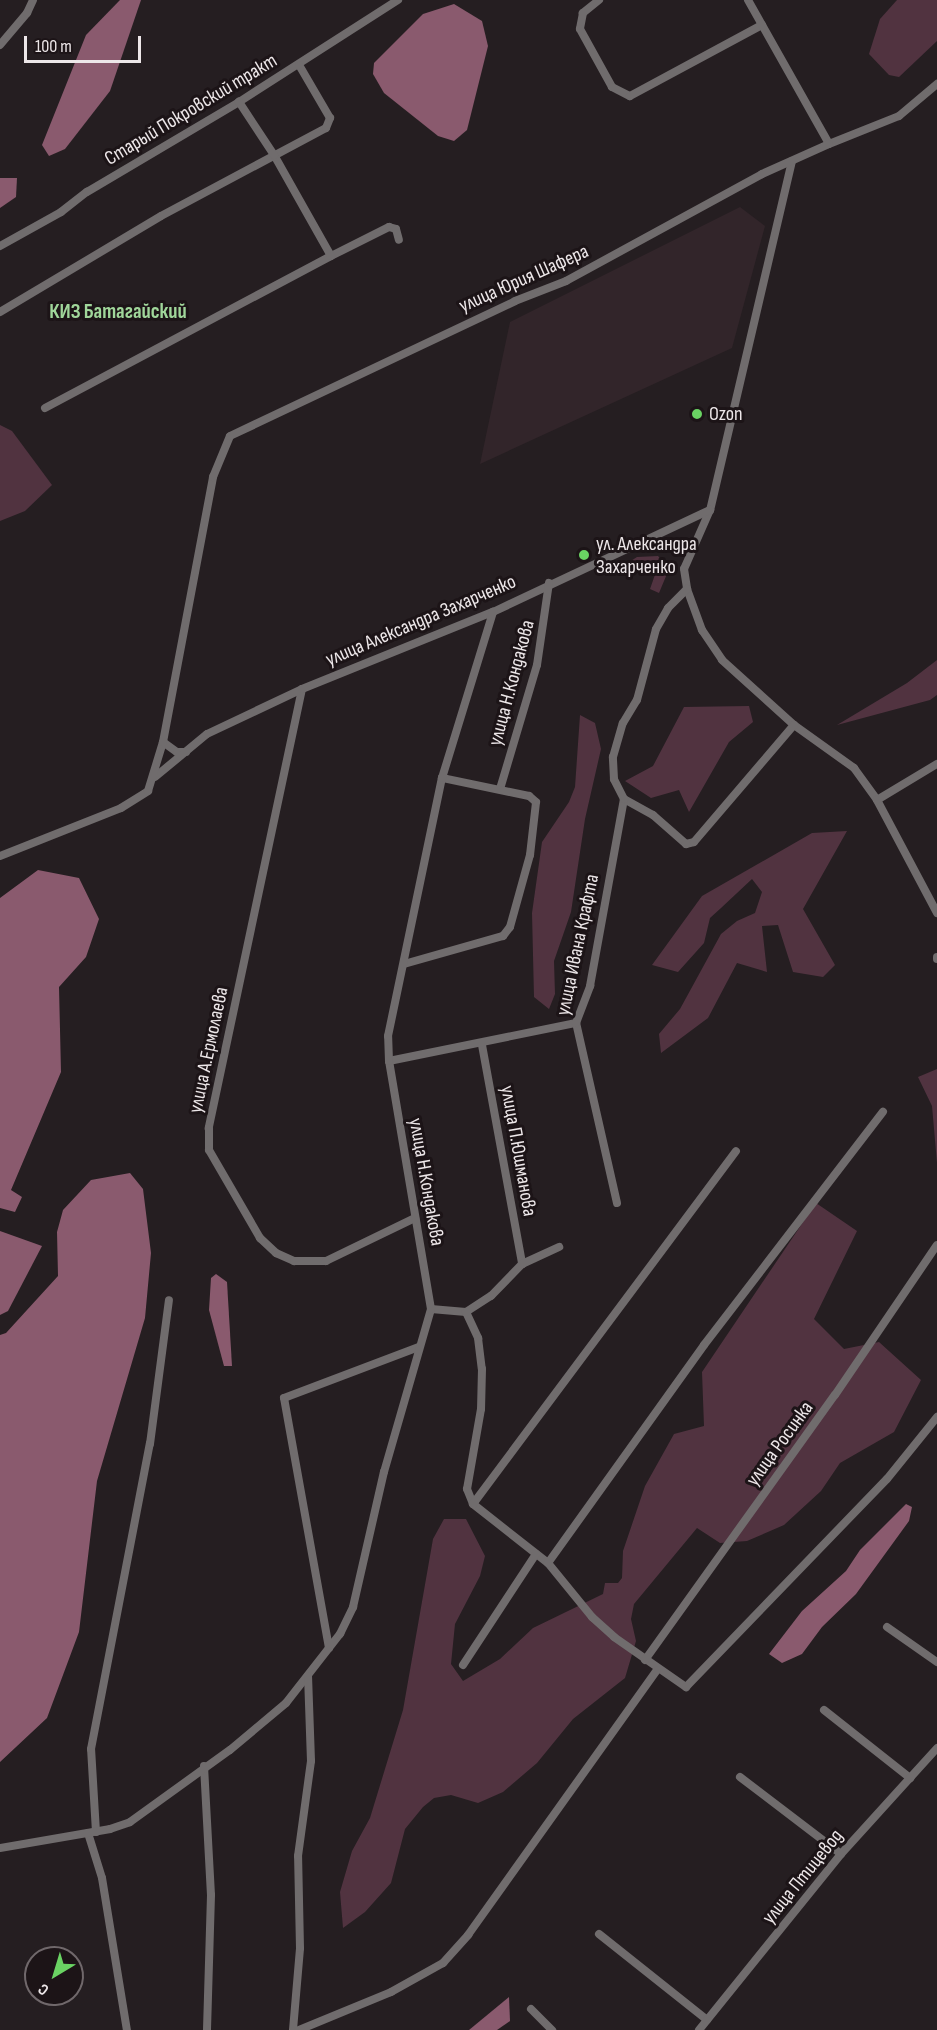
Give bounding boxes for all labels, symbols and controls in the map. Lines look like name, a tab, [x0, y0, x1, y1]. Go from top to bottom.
scale bar	[27, 24, 144, 62]
text: 100 m	[35, 36, 72, 57]
street label: Старый Покровский тракт	[100, 49, 282, 171]
street label: улица Юрия Шафера	[455, 240, 593, 318]
district label: КИЗ Батагайский	[49, 299, 187, 325]
place label: Ozon	[709, 402, 743, 426]
marker: Ozon	[690, 407, 704, 421]
place label: ул. Александра Захарченко	[596, 532, 697, 579]
marker: ул. Александра Захарченко	[577, 548, 591, 562]
street label: улица Александра Захарченко	[322, 570, 520, 672]
street label: улица Н.Кондакова	[484, 617, 540, 749]
street label: улица Ивана Крафта	[551, 872, 605, 1018]
street label: улица А.Ермолаева	[184, 985, 234, 1115]
street label: улица П.Юшманова	[495, 1084, 541, 1218]
street label: улица Н.Кондакова	[403, 1116, 449, 1248]
street label: улица Росинка	[741, 1397, 819, 1491]
street label: улица Птицевод	[758, 1825, 848, 1929]
north arrow	[24, 1946, 84, 2006]
text: С	[35, 1979, 53, 1999]

